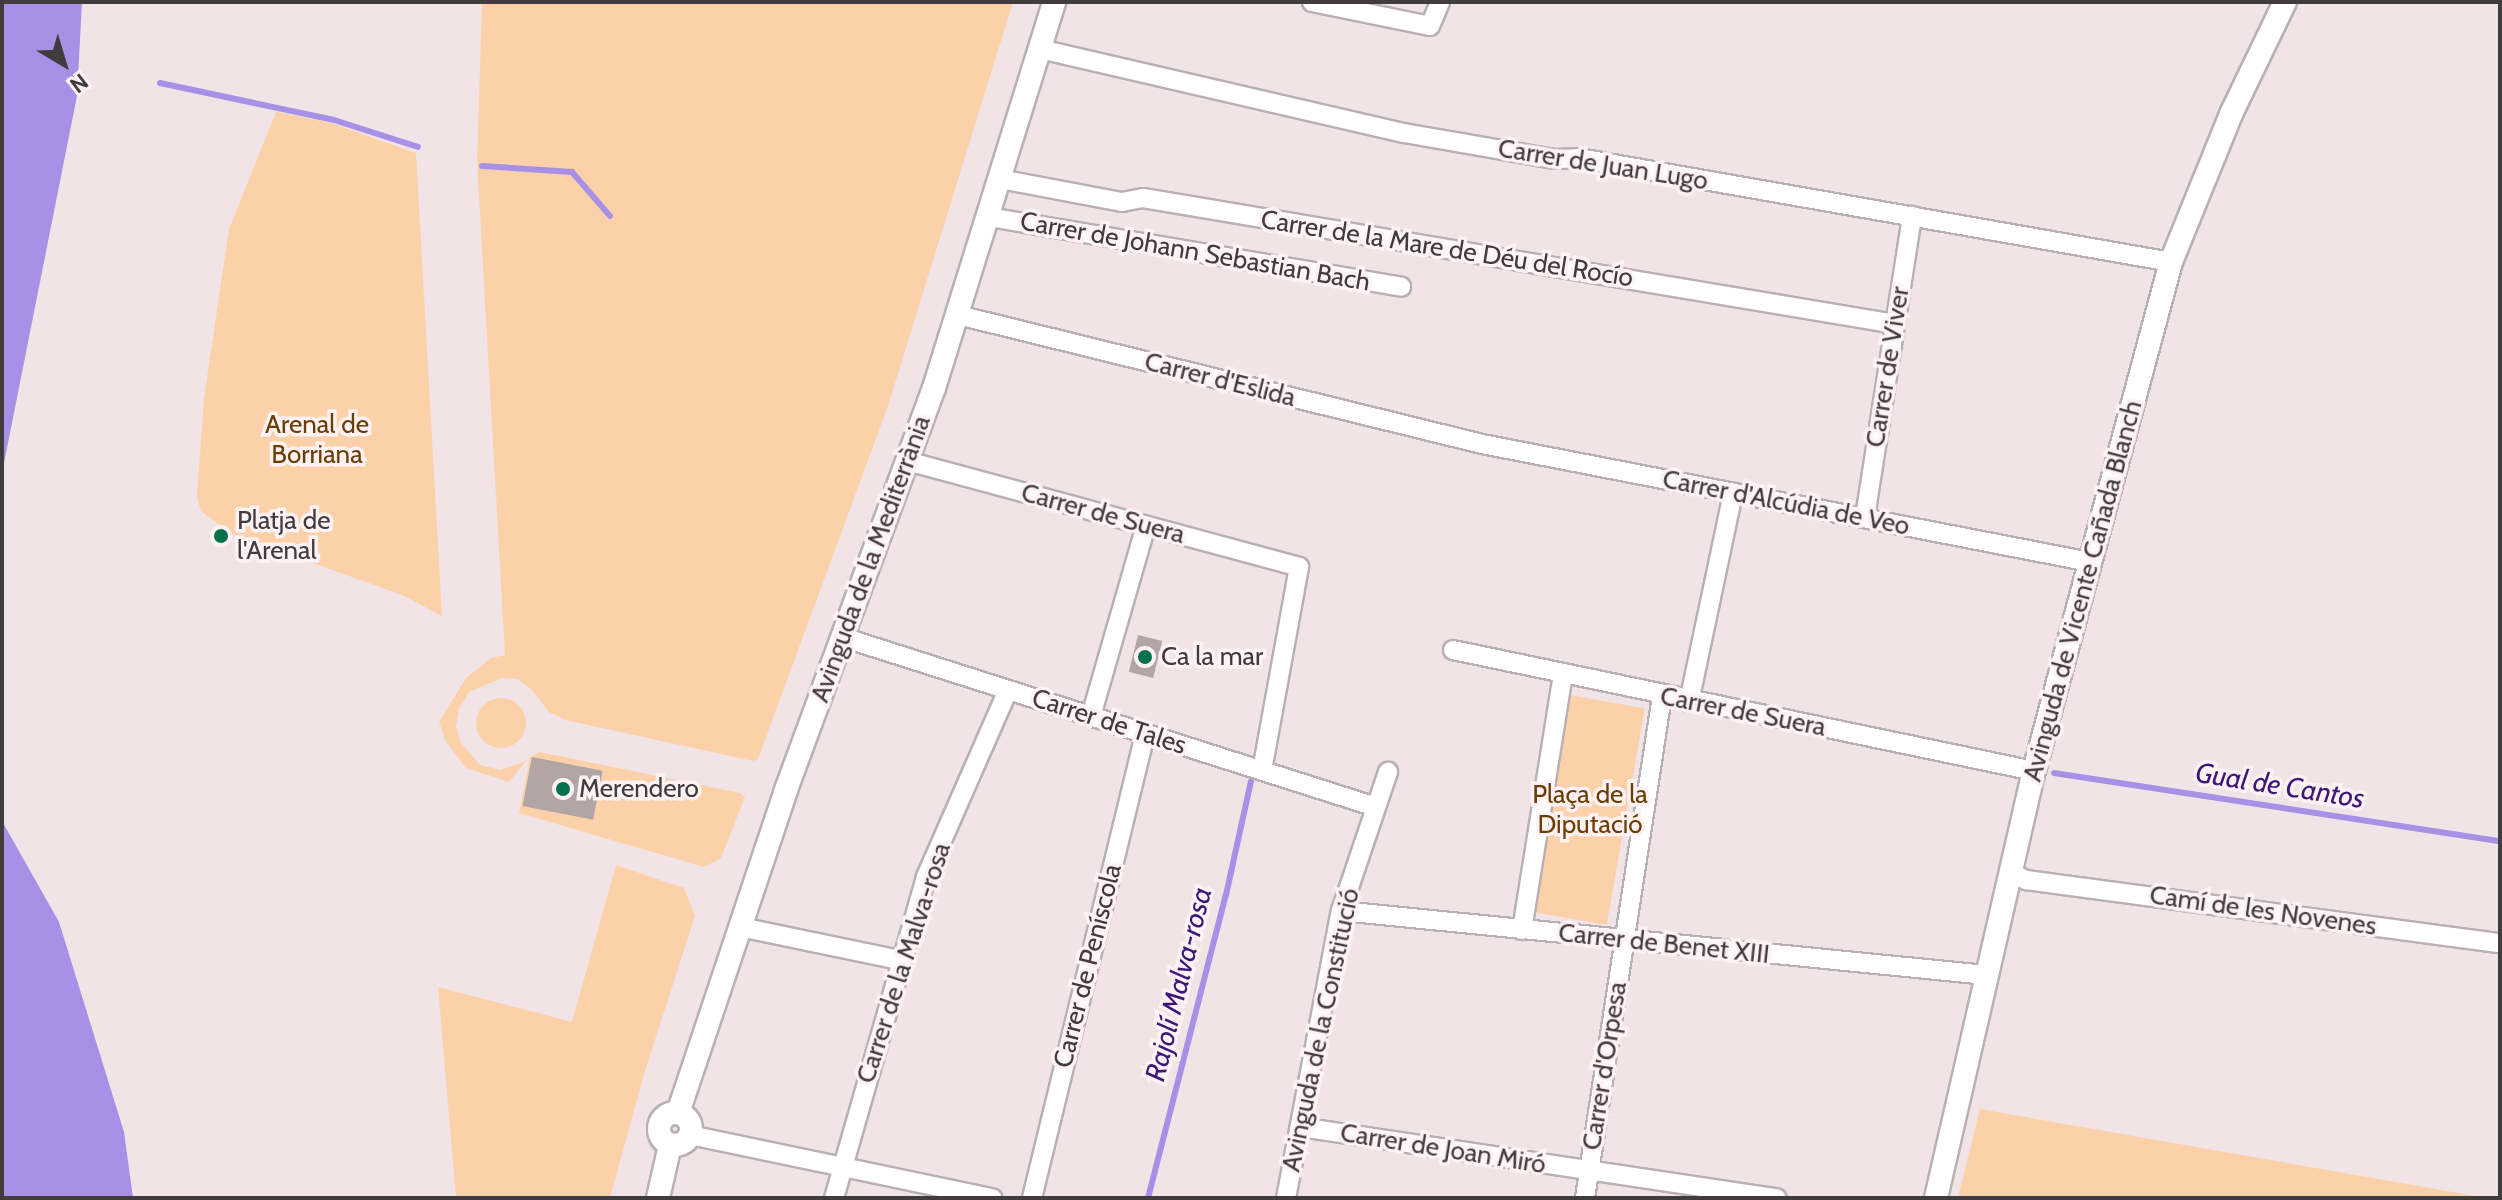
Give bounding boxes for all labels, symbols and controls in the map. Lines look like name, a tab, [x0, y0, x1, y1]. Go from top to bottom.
north arrow	[24, 24, 104, 104]
text: N	[65, 68, 94, 99]
street label: Carrer de Juan Lugo	[1496, 133, 1710, 197]
street label: Carrer de la Mare de Déu del Rocío	[1259, 204, 1635, 294]
street label: Carrer de Johann Sebastian Bach	[1018, 206, 1372, 298]
street label: Carrer de Viver	[1860, 284, 1916, 450]
street label: Carrer d'Eslida	[1141, 346, 1299, 414]
street label: Avinguda de Vicente Cañada Blanch	[2017, 397, 2149, 785]
park label: Arenal de Borriana	[265, 409, 369, 470]
street label: Avinguda de la Mediterrània	[805, 411, 937, 707]
street label: Carrer d'Alcúdia de Veo	[1660, 464, 1912, 542]
street label: Carrer de Suera	[1018, 477, 1188, 551]
place label: Platja de l'Arenal	[237, 505, 330, 566]
marker: Platja de l'Arenal	[212, 527, 230, 545]
place label: Ca la mar	[1161, 641, 1263, 673]
marker: Ca la mar	[1136, 648, 1154, 666]
street label: Carrer de Suera	[1658, 681, 1828, 743]
street label: Carrer de Tales	[1028, 682, 1190, 762]
water label: Gual de Cantos	[2193, 755, 2367, 815]
place label: Merendero	[579, 773, 699, 805]
park label: Plaça de la Diputació	[1532, 779, 1648, 840]
marker: Merendero	[554, 780, 572, 798]
street label: Carrer de la Malva-rosa	[850, 839, 958, 1087]
street label: Carrer de Peníscola	[1048, 861, 1128, 1071]
street label: Camí de les Novenes	[2148, 880, 2378, 942]
water label: Rajolí Malva-rosa	[1138, 884, 1218, 1084]
street label: Avinguda de la Constitució	[1276, 885, 1366, 1175]
street label: Carrer de Benet XIII	[1557, 917, 1771, 971]
street label: Carrer d'Orpesa	[1576, 980, 1634, 1152]
street label: Carrer de Joan Miró	[1338, 1117, 1548, 1181]

